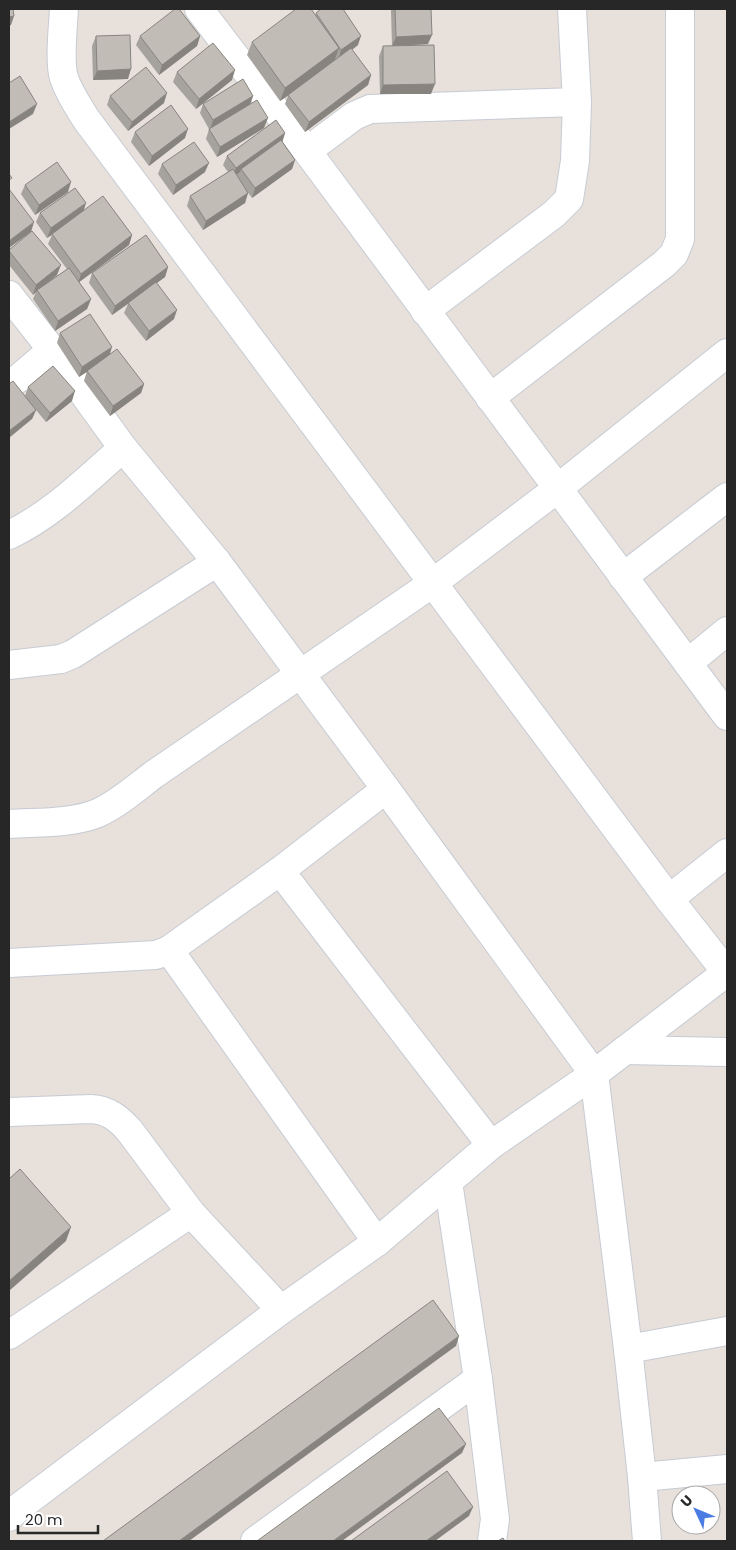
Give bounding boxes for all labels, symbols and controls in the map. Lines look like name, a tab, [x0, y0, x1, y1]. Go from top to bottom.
north arrow	[671, 1485, 721, 1535]
text: U	[676, 1490, 697, 1511]
scale bar	[18, 1502, 98, 1534]
text: 20 m	[25, 1509, 63, 1530]

